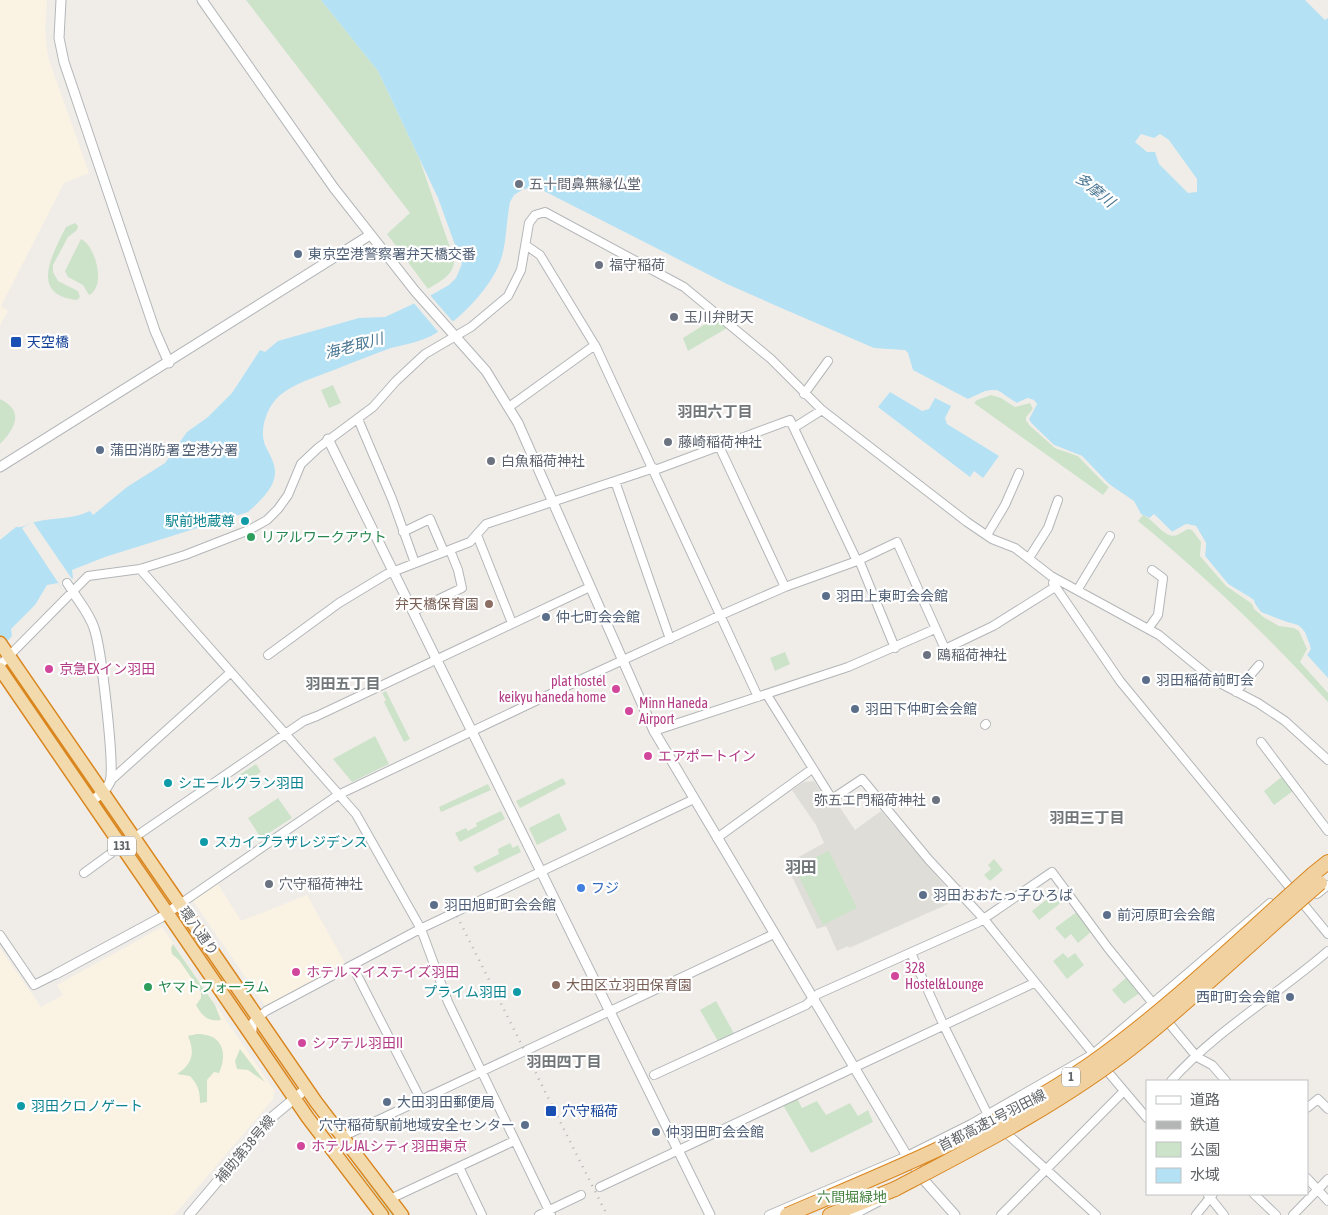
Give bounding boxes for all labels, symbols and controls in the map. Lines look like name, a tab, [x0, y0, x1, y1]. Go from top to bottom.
water label: 多摩川	[1072, 169, 1120, 212]
place label: 五十間鼻無縁仏堂	[529, 176, 641, 192]
marker: 五十間鼻無縁仏堂	[513, 178, 525, 190]
place label: 東京空港警察署弁天橋交番	[308, 246, 476, 262]
marker: 東京空港警察署弁天橋交番	[292, 248, 304, 260]
place label: 福守稲荷	[609, 257, 665, 273]
marker: 福守稲荷	[593, 259, 605, 271]
place label: 玉川弁財天	[684, 309, 754, 325]
marker: 玉川弁財天	[668, 311, 680, 323]
water label: 海老取川	[323, 329, 387, 361]
place label: 天空橋	[27, 334, 69, 350]
marker: 天空橋	[9, 335, 23, 349]
district label: 羽田六丁目	[677, 403, 753, 420]
place label: 藤崎稲荷神社	[678, 434, 762, 450]
marker: 藤崎稲荷神社	[662, 436, 674, 448]
place label: 蒲田消防署 空港分署	[110, 442, 238, 458]
marker: 蒲田消防署 空港分署	[94, 444, 106, 456]
place label: 白魚稲荷神社	[501, 453, 585, 469]
marker: 白魚稲荷神社	[485, 455, 497, 467]
place label: 駅前地蔵尊	[165, 513, 235, 529]
marker: 駅前地蔵尊	[239, 515, 251, 527]
place label: リアルワークアウト	[261, 529, 387, 545]
marker: リアルワークアウト	[245, 531, 257, 543]
place label: 羽田上東町会会館	[836, 588, 948, 604]
marker: 羽田上東町会会館	[820, 590, 832, 602]
place label: 弁天橋保育園	[395, 596, 479, 612]
marker: 弁天橋保育園	[483, 598, 495, 610]
place label: 仲七町会会館	[556, 609, 640, 625]
marker: 仲七町会会館	[540, 611, 552, 623]
place label: 鴎稲荷神社	[937, 647, 1007, 663]
marker: 鴎稲荷神社	[921, 649, 933, 661]
place label: 京急EXイン羽田	[59, 661, 155, 677]
marker: 京急EXイン羽田	[43, 663, 55, 675]
place label: 羽田稲荷前町会	[1156, 672, 1254, 688]
place label: plat hostel keikyu haneda home	[499, 673, 606, 705]
marker: 羽田稲荷前町会	[1140, 674, 1152, 686]
district label: 羽田五丁目	[305, 675, 381, 692]
marker: plat hostel keikyu haneda home	[610, 683, 622, 695]
place label: Minn Haneda Airport	[639, 695, 708, 727]
place label: 羽田下仲町会会館	[865, 701, 977, 717]
marker: 羽田下仲町会会館	[849, 703, 861, 715]
marker: Minn Haneda Airport	[623, 705, 635, 717]
place label: エアポートイン	[658, 748, 756, 764]
marker: エアポートイン	[642, 750, 654, 762]
place label: シエールグラン羽田	[178, 775, 304, 791]
marker: シエールグラン羽田	[162, 777, 174, 789]
place label: 弥五エ門稲荷神社	[814, 792, 926, 808]
marker: 弥五エ門稲荷神社	[930, 794, 942, 806]
district label: 羽田三丁目	[1049, 809, 1125, 826]
place label: スカイプラザレジデンス	[214, 834, 368, 850]
road number: 131	[108, 836, 136, 856]
marker: スカイプラザレジデンス	[198, 836, 210, 848]
district label: 羽田	[785, 858, 817, 876]
place label: 穴守稲荷神社	[279, 876, 363, 892]
marker: 穴守稲荷神社	[263, 878, 275, 890]
place label: フジ	[591, 880, 619, 896]
marker: フジ	[575, 882, 587, 894]
place label: 羽田おおたっ子ひろば	[933, 887, 1073, 903]
marker: 羽田おおたっ子ひろば	[917, 889, 929, 901]
place label: 羽田旭町町会会館	[444, 897, 556, 913]
marker: 羽田旭町町会会館	[428, 899, 440, 911]
street label: 環八通り	[176, 903, 222, 959]
place label: 前河原町会会館	[1117, 907, 1215, 923]
marker: 前河原町会会館	[1101, 909, 1113, 921]
place label: 328 Hostel&Lounge	[905, 960, 984, 992]
place label: ホテルマイステイズ羽田	[306, 964, 459, 980]
marker: ホテルマイステイズ羽田	[290, 966, 302, 978]
marker: 328 Hostel&Lounge	[889, 970, 901, 982]
place label: 大田区立羽田保育園	[566, 977, 692, 993]
place label: ヤマトフォーラム	[158, 979, 270, 995]
marker: 大田区立羽田保育園	[550, 979, 562, 991]
marker: ヤマトフォーラム	[142, 981, 154, 993]
place label: プライム羽田	[423, 984, 507, 1000]
marker: プライム羽田	[511, 986, 523, 998]
place label: 西町町会会館	[1196, 989, 1280, 1005]
marker: 西町町会会館	[1284, 991, 1296, 1003]
place label: シアテル羽田II	[312, 1035, 403, 1051]
marker: シアテル羽田II	[296, 1037, 308, 1049]
district label: 羽田四丁目	[526, 1053, 602, 1070]
road number: 1	[1062, 1068, 1080, 1086]
legend	[1146, 1080, 1308, 1195]
street label: 首都高速1号羽田線	[936, 1086, 1048, 1154]
text: 道路	[1190, 1091, 1220, 1108]
place label: 大田羽田郵便局	[397, 1094, 495, 1110]
marker: 大田羽田郵便局	[381, 1096, 393, 1108]
place label: 羽田クロノゲート	[31, 1098, 143, 1114]
marker: 羽田クロノゲート	[15, 1100, 27, 1112]
place label: 穴守稲荷	[562, 1103, 618, 1119]
marker: 穴守稲荷	[544, 1104, 558, 1118]
street label: 補助第38号線	[212, 1112, 278, 1186]
text: 鉄道	[1190, 1116, 1220, 1133]
place label: 穴守稲荷駅前地域安全センター	[319, 1117, 515, 1133]
marker: 穴守稲荷駅前地域安全センター	[519, 1119, 531, 1131]
place label: 仲羽田町会会館	[666, 1124, 764, 1140]
marker: 仲羽田町会会館	[650, 1126, 662, 1138]
place label: ホテルJALシティ羽田東京	[311, 1138, 467, 1154]
marker: ホテルJALシティ羽田東京	[295, 1140, 307, 1152]
text: 公園	[1190, 1141, 1220, 1158]
text: 水域	[1190, 1166, 1220, 1183]
park label: 六間堀緑地	[817, 1189, 887, 1205]

